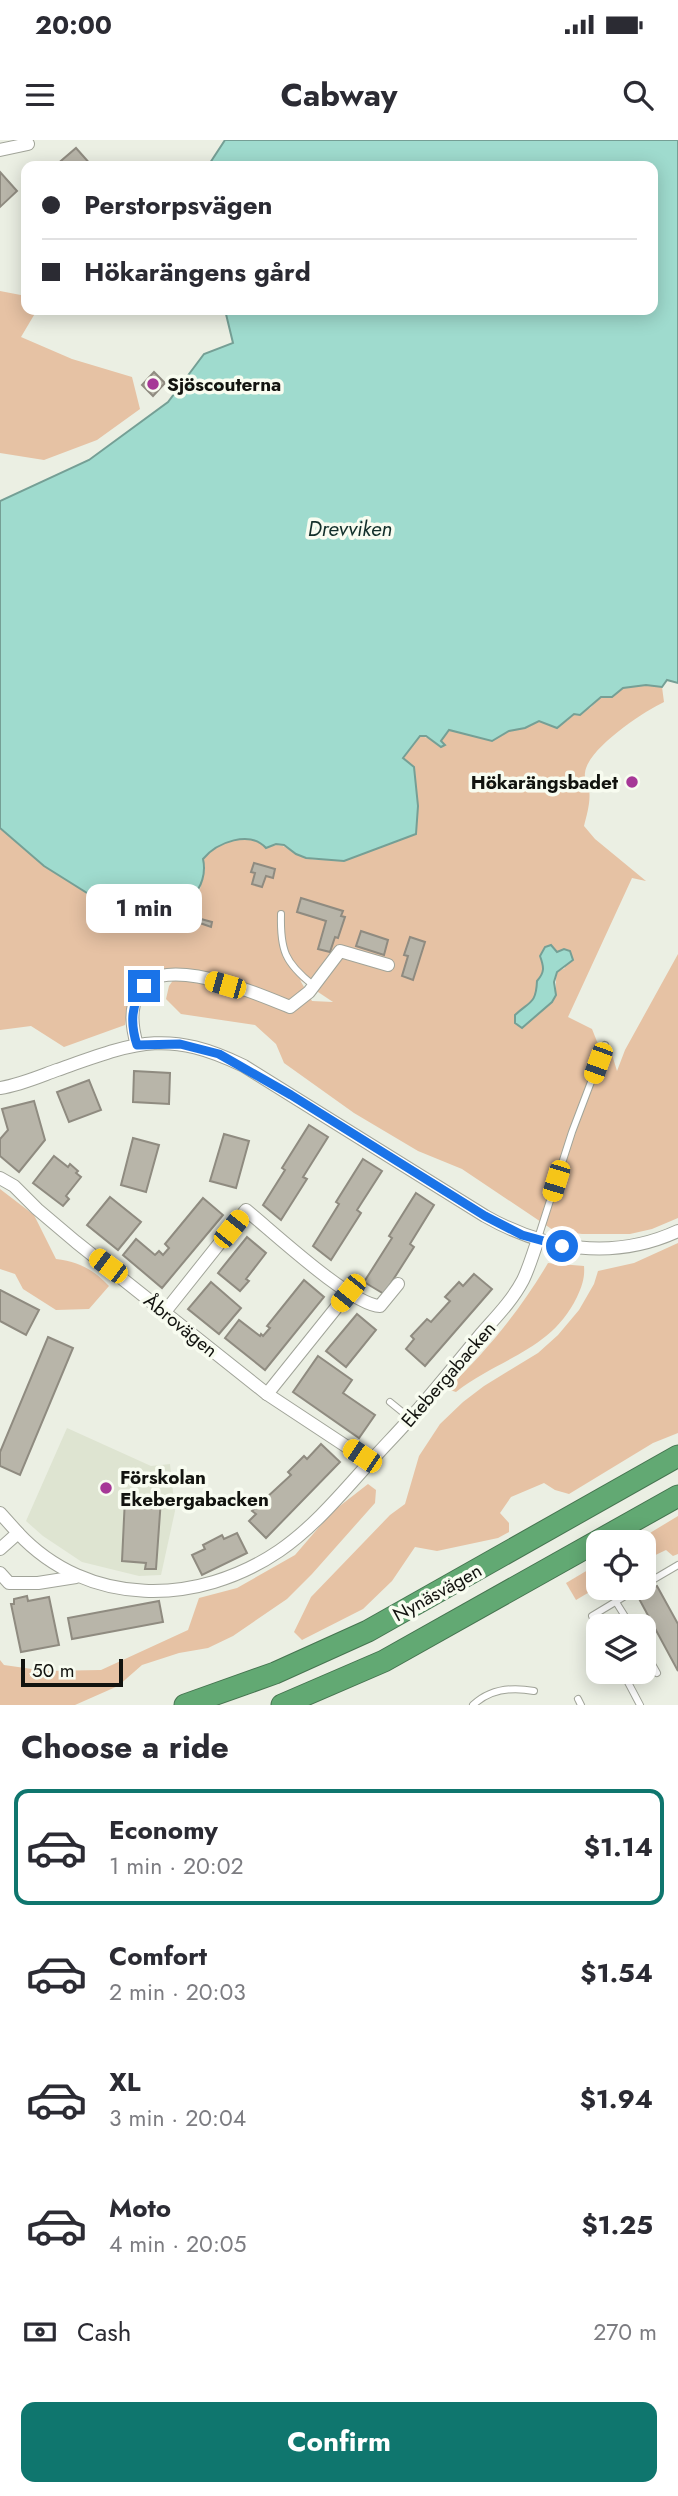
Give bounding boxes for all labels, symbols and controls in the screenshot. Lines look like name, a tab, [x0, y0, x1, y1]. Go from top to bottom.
text: 20:00	[35, 6, 112, 44]
text: Cabway	[280, 72, 398, 118]
icon: menu	[21, 76, 59, 114]
icon: search	[619, 76, 657, 114]
text: Perstorpsvägen	[84, 186, 272, 224]
text: Hökarängens gård	[84, 253, 311, 291]
place label: Sjöscouterna	[167, 371, 281, 398]
marker: Sjöscouterna	[145, 376, 161, 392]
water label: Drevviken	[308, 514, 392, 544]
place label: Hökarängsbadet	[471, 769, 618, 796]
marker: Hökarängsbadet	[624, 774, 640, 790]
callout: 1 min	[86, 884, 202, 934]
text: 1 min	[115, 891, 173, 925]
car	[202, 969, 249, 1001]
route end	[128, 970, 160, 1002]
car	[581, 1040, 616, 1086]
car	[540, 1158, 573, 1204]
car	[210, 1206, 253, 1252]
route start	[546, 1230, 578, 1262]
car	[85, 1245, 132, 1287]
car	[327, 1270, 370, 1316]
street label: Åbrovägen	[138, 1287, 223, 1364]
street label: Ekebergabacken	[395, 1316, 502, 1433]
car	[339, 1436, 386, 1476]
place label: Förskolan Ekebergabacken	[120, 1464, 269, 1513]
marker: Förskolan Ekebergabacken	[98, 1480, 114, 1496]
map controls	[586, 1530, 656, 1684]
button: locate	[586, 1530, 656, 1600]
street label: Nynäsvägen	[388, 1557, 487, 1628]
button: layers	[586, 1614, 656, 1684]
scale bar	[21, 1656, 122, 1688]
text: 50 m	[32, 1657, 75, 1684]
text: Choose a ride	[21, 1724, 229, 1770]
text: Economy	[109, 1811, 218, 1849]
icon: car	[25, 1816, 88, 1879]
text: $1.14	[584, 1828, 653, 1866]
text: 1 min · 20:02	[109, 1849, 244, 1883]
text: Comfort	[109, 1937, 207, 1975]
icon: car	[25, 1942, 88, 2005]
text: $1.54	[580, 1954, 653, 1992]
text: 2 min · 20:03	[109, 1975, 246, 2009]
text: XL	[109, 2063, 141, 2101]
icon: car	[25, 2068, 88, 2131]
text: $1.94	[580, 2080, 653, 2118]
text: 3 min · 20:04	[109, 2101, 246, 2135]
text: Moto	[109, 2189, 171, 2227]
icon: car	[25, 2194, 88, 2257]
text: $1.25	[581, 2206, 653, 2244]
text: 4 min · 20:05	[109, 2227, 247, 2261]
icon: cash	[21, 2313, 59, 2351]
text: Cash	[77, 2313, 131, 2351]
text: 270 m	[593, 2315, 657, 2349]
button: Confirm	[21, 2402, 657, 2482]

